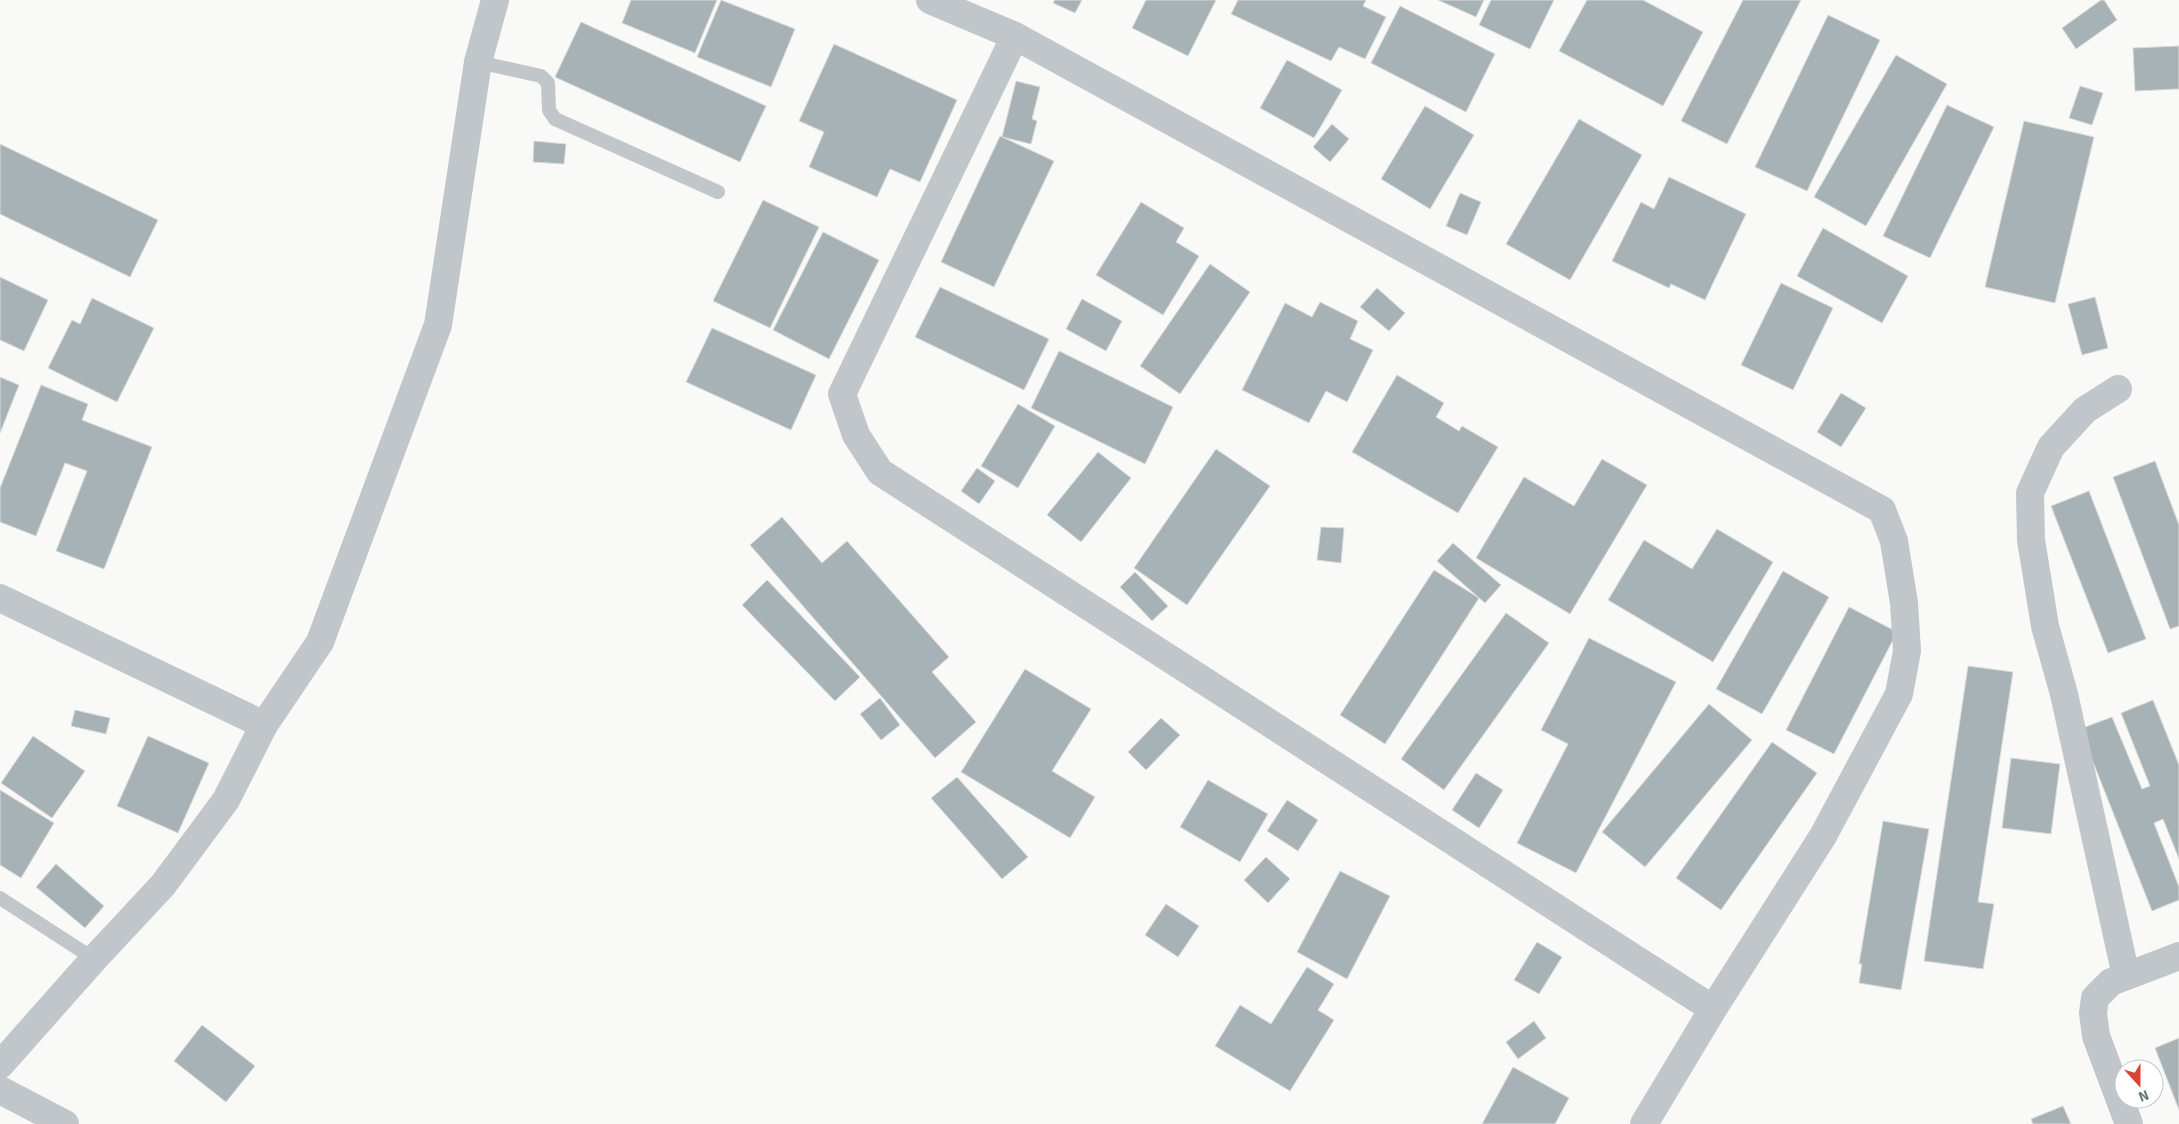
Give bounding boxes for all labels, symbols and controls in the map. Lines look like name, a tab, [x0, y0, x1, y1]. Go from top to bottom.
north arrow	[2114, 1059, 2164, 1109]
text: N	[2136, 1086, 2151, 1105]

